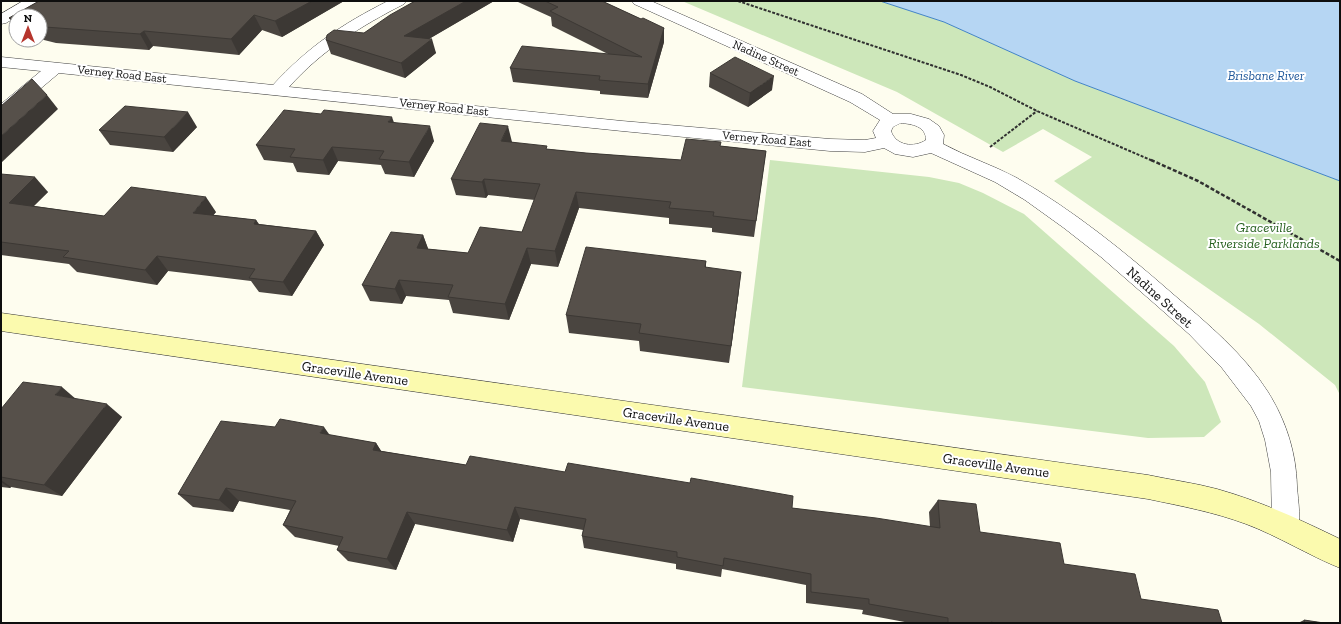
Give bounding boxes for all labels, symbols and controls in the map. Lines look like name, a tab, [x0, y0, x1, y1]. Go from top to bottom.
north arrow	[8, 8, 48, 48]
text: N	[24, 12, 33, 25]
street label: Nadine Street	[731, 37, 802, 79]
street label: Verney Road East	[76, 62, 168, 86]
water label: Brisbane River	[1228, 68, 1305, 83]
street label: Verney Road East	[398, 95, 490, 119]
street label: Verney Road East	[721, 128, 813, 150]
park label: Graceville Riverside Parklands	[1208, 219, 1320, 252]
street label: Nadine Street	[1123, 263, 1197, 332]
street label: Graceville Avenue	[301, 358, 410, 389]
street label: Graceville Avenue	[622, 404, 731, 435]
street label: Graceville Avenue	[942, 450, 1051, 481]

